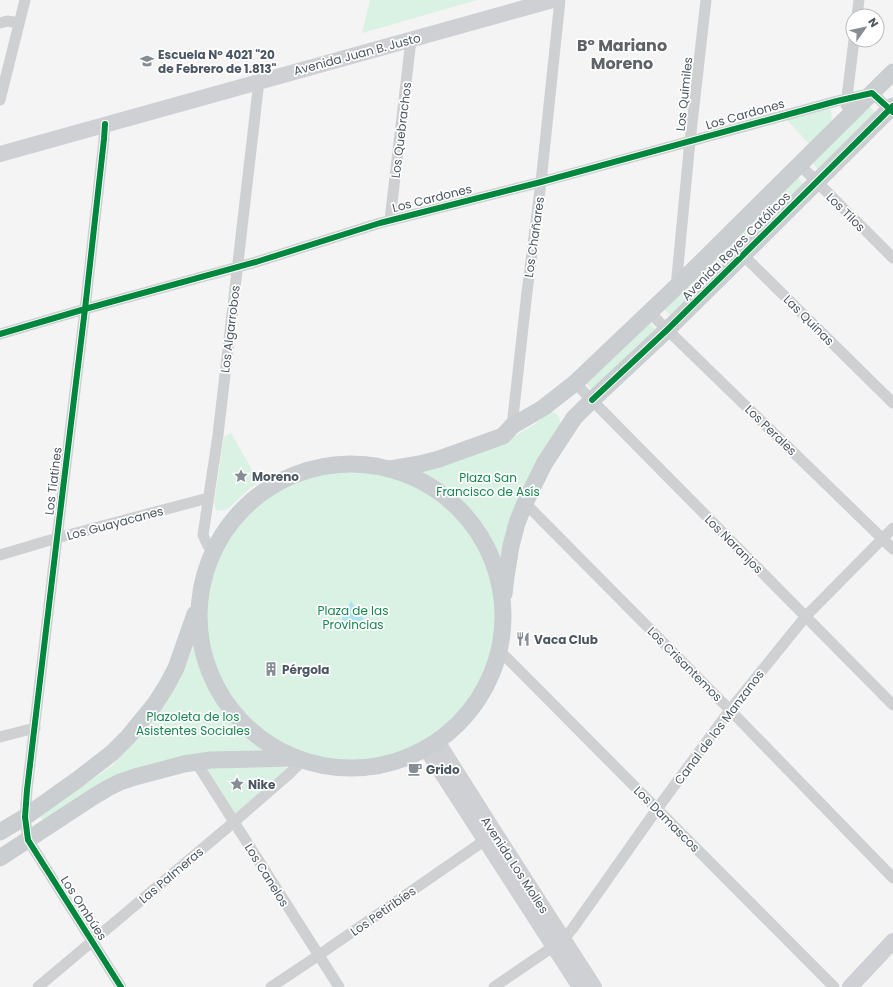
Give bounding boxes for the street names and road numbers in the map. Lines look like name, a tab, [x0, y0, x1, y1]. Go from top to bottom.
street label: Avenida Juan B. Justo	[292, 29, 423, 79]
street label: Los Quimiles	[672, 56, 696, 132]
street label: Los Quebrachos	[387, 81, 415, 179]
street label: Los Cardones	[704, 95, 786, 133]
street label: Los Cardones	[390, 180, 474, 216]
street label: Avenida Reyes Católicos	[678, 188, 794, 304]
street label: Los Tilos	[823, 189, 869, 235]
street label: Los Chañares	[520, 196, 548, 278]
street label: Los Algarrobos	[216, 284, 244, 374]
street label: Las Quinas	[780, 291, 838, 349]
street label: Los Perales	[741, 401, 801, 459]
street label: Los Tiatines	[40, 446, 66, 516]
street label: Los Guayacanes	[65, 502, 165, 544]
street label: Los Naranjos	[701, 511, 767, 577]
street label: Los Crisantemos	[644, 623, 726, 705]
street label: Canal de los Manzanos	[670, 666, 768, 788]
street label: Los Damascos	[630, 782, 704, 856]
street label: Avenida Los Molles	[477, 813, 553, 917]
street label: Los Canelos	[241, 840, 293, 910]
street label: Las Palmeras	[135, 843, 207, 907]
street label: Los Ombúes	[57, 872, 111, 944]
street label: Los Petiribíes	[347, 882, 419, 940]

